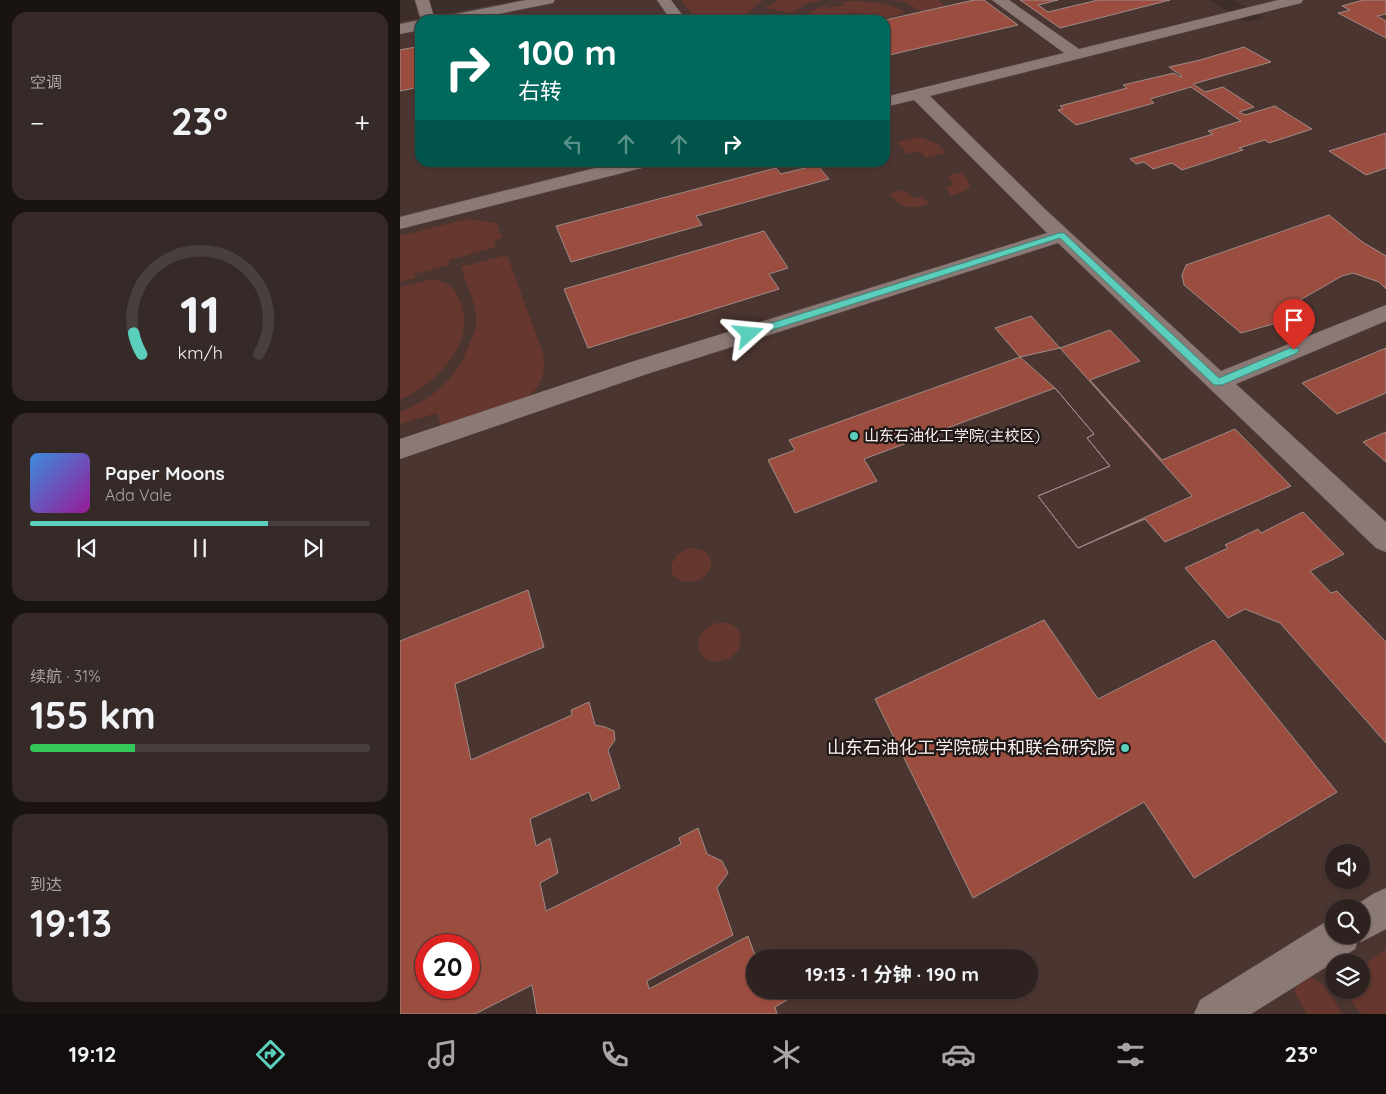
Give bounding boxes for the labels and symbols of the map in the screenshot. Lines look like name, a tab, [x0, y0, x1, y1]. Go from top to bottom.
pin	[1273, 299, 1315, 350]
position arrow	[722, 307, 774, 359]
place label: 山东石油化工学院(主校区)	[864, 426, 1040, 445]
marker: 山东石油化工学院(主校区)	[848, 430, 860, 442]
place label: 山东石油化工学院碳中和联合研究院	[827, 736, 1115, 759]
marker: 山东石油化工学院碳中和联合研究院	[1119, 742, 1131, 754]
speed limit sign: 20	[415, 934, 480, 999]

